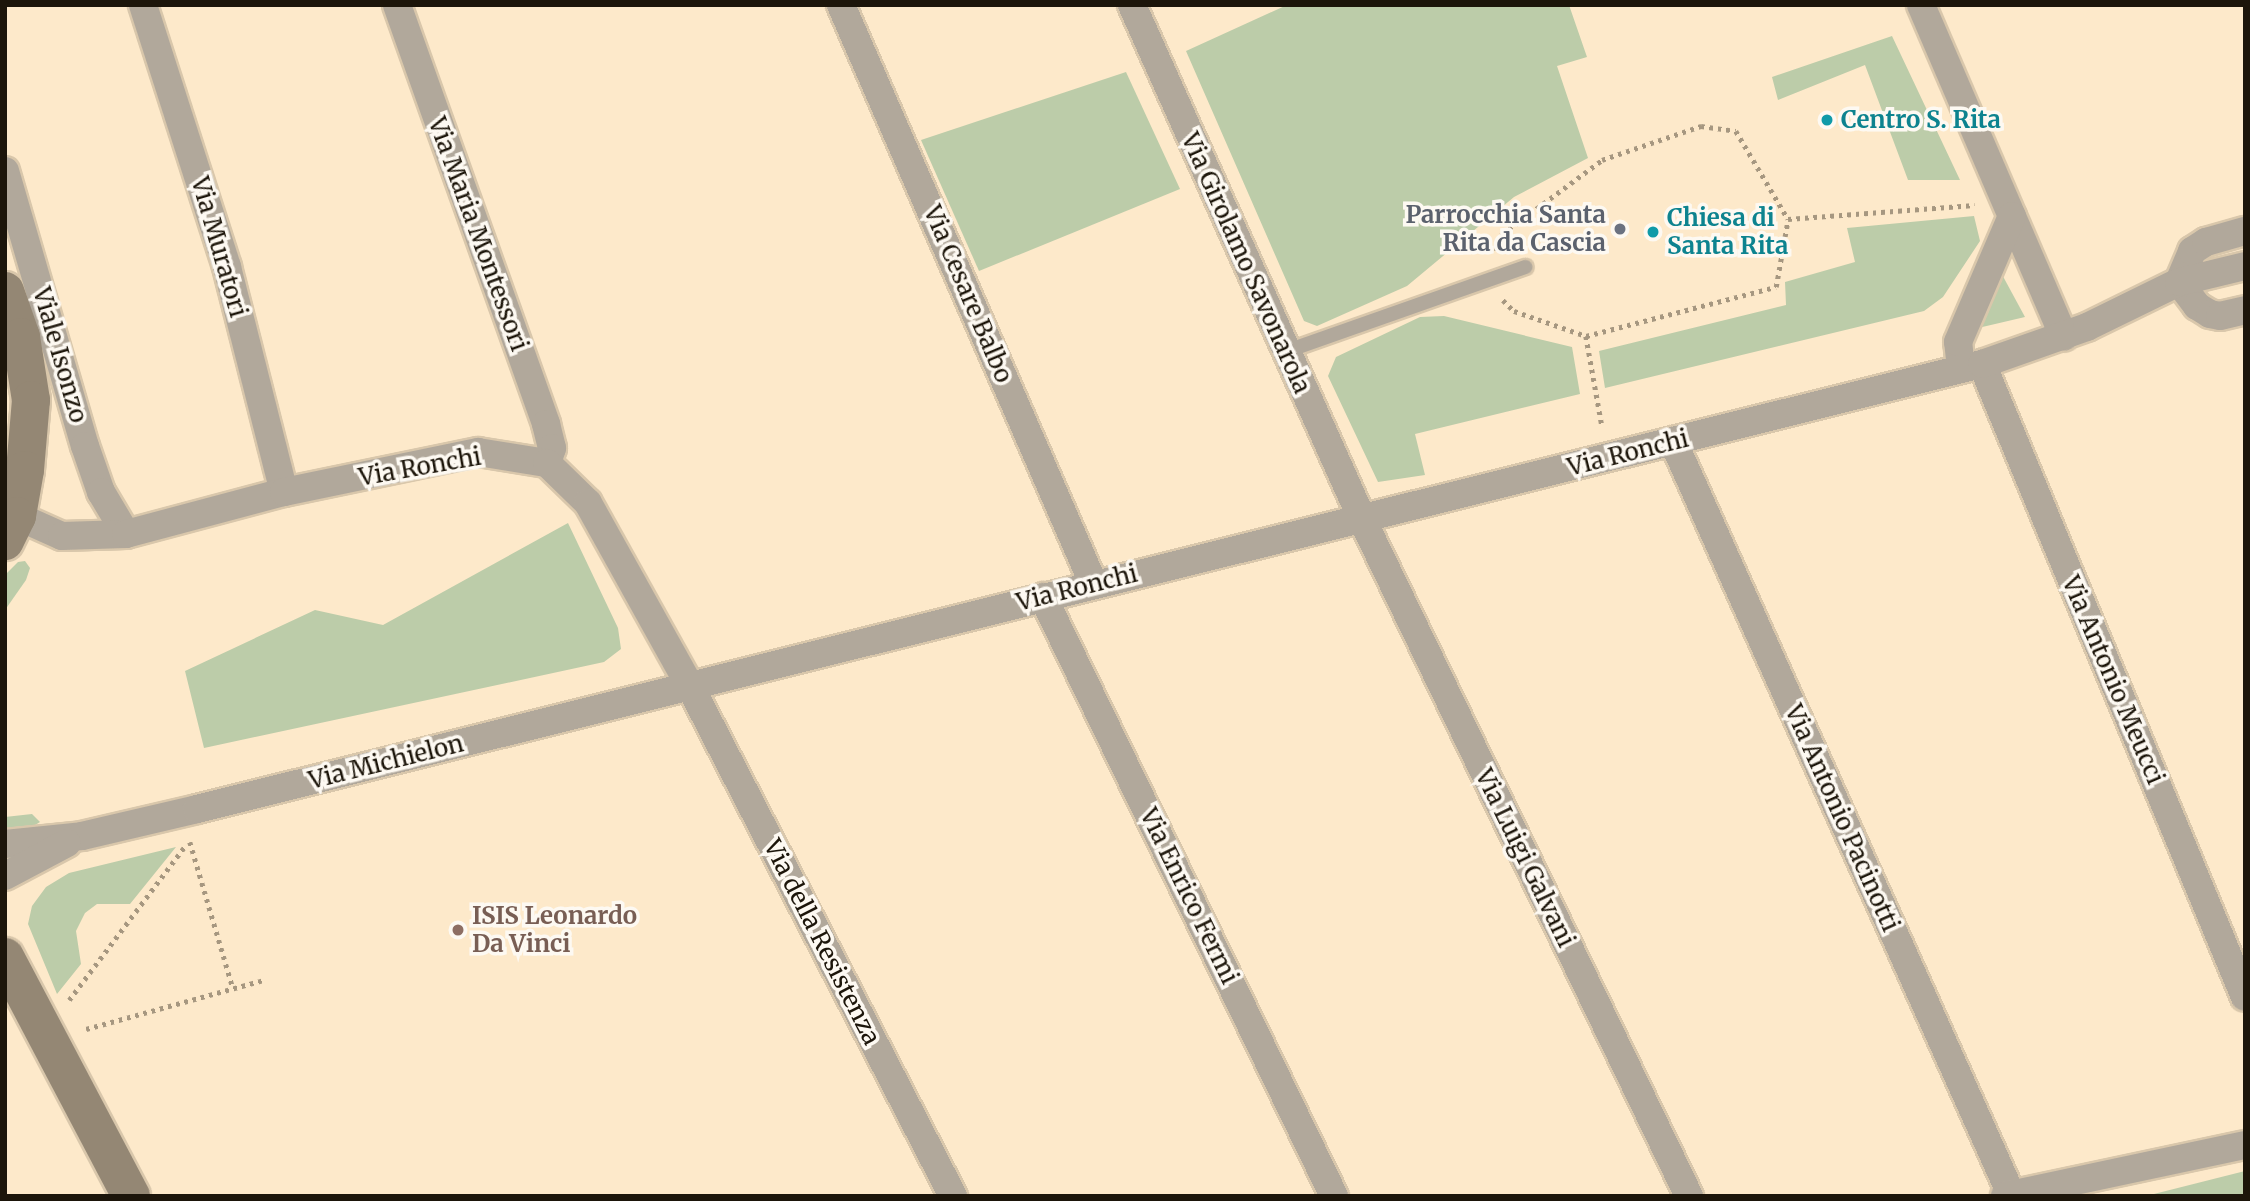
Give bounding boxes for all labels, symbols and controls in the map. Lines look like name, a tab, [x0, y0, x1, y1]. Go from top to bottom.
place label: Centro S. Rita	[1841, 106, 2001, 134]
marker: Centro S. Rita	[1819, 112, 1835, 128]
street label: Via Maria Montessori	[422, 113, 534, 355]
street label: Via Girolamo Savonarola	[1175, 128, 1317, 398]
street label: Via Muratori	[185, 173, 253, 321]
street label: Via Cesare Balbo	[918, 201, 1018, 387]
place label: Parrocchia Santa Rita da Cascia	[1405, 201, 1606, 257]
place label: Chiesa di Santa Rita	[1667, 204, 1788, 260]
marker: Parrocchia Santa Rita da Cascia	[1612, 221, 1628, 237]
marker: Chiesa di Santa Rita	[1645, 224, 1661, 240]
street label: Viale Isonzo	[27, 284, 93, 426]
street label: Via Ronchi	[1564, 424, 1692, 482]
street label: Via Ronchi	[356, 442, 484, 492]
street label: Via Ronchi	[1013, 559, 1141, 617]
street label: Via Antonio Meucci	[2056, 572, 2170, 788]
street label: Via Antonio Pacinotti	[1779, 700, 1905, 936]
street label: Via Michielon	[306, 729, 466, 795]
street label: Via Luigi Galvani	[1469, 764, 1581, 952]
street label: Via Enrico Fermi	[1134, 803, 1244, 989]
street label: Via della Resistenza	[758, 834, 886, 1050]
place label: ISIS Leonardo Da Vinci	[472, 902, 637, 958]
marker: ISIS Leonardo Da Vinci	[450, 922, 466, 938]

